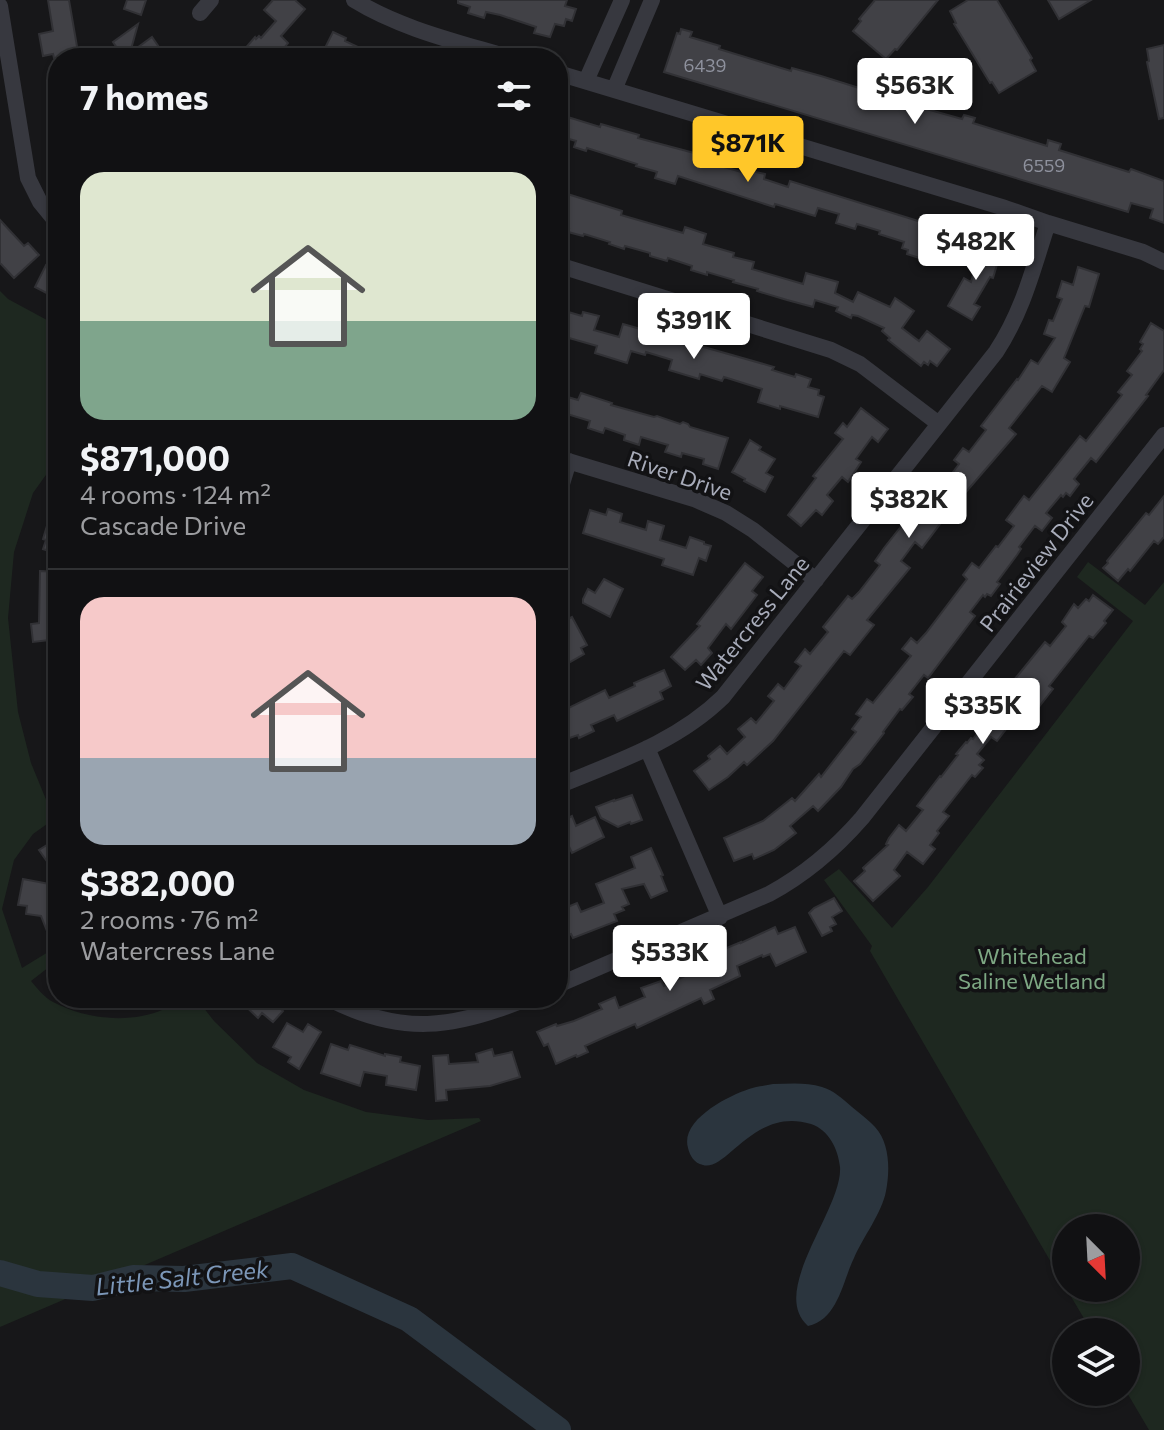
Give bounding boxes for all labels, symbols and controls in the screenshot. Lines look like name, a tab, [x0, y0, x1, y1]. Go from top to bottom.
house number: 6439	[684, 54, 726, 76]
pin: $563K	[859, 58, 971, 126]
text: $563K	[875, 68, 955, 99]
icon: filters	[492, 74, 536, 118]
text: 7 homes	[80, 75, 209, 117]
pin: $871K	[692, 116, 804, 184]
text: $871K	[711, 126, 786, 157]
house number: 6559	[1023, 154, 1065, 176]
pin: $482K	[920, 214, 1032, 282]
icon: home	[236, 224, 380, 368]
text: $482K	[936, 224, 1016, 255]
pin: $391K	[638, 293, 750, 361]
text: $391K	[656, 303, 732, 334]
text: $871,000	[80, 436, 230, 478]
street label: River Drive	[624, 444, 736, 506]
pin: $382K	[853, 472, 965, 540]
text: 4 rooms · 124 m²	[80, 478, 271, 509]
text: $382K	[870, 482, 948, 513]
street label: Prairieview Drive	[973, 487, 1099, 637]
text: Cascade Drive	[80, 509, 246, 540]
street label: Watercress Lane	[690, 550, 814, 696]
icon: home	[236, 649, 380, 793]
pin: $335K	[927, 678, 1039, 746]
text: $335K	[944, 688, 1022, 719]
text: $382,000	[80, 861, 235, 903]
text: 2 rooms · 76 m²	[80, 903, 259, 934]
pin: $533K	[614, 925, 726, 993]
text: Watercress Lane	[80, 934, 275, 965]
text: $533K	[631, 935, 709, 966]
park label: Whitehead Saline Wetland	[958, 942, 1106, 994]
north arrow	[1052, 1214, 1140, 1302]
map controls	[1052, 1214, 1140, 1406]
water label: Little Salt Creek	[94, 1253, 271, 1301]
button: layers	[1052, 1318, 1140, 1406]

